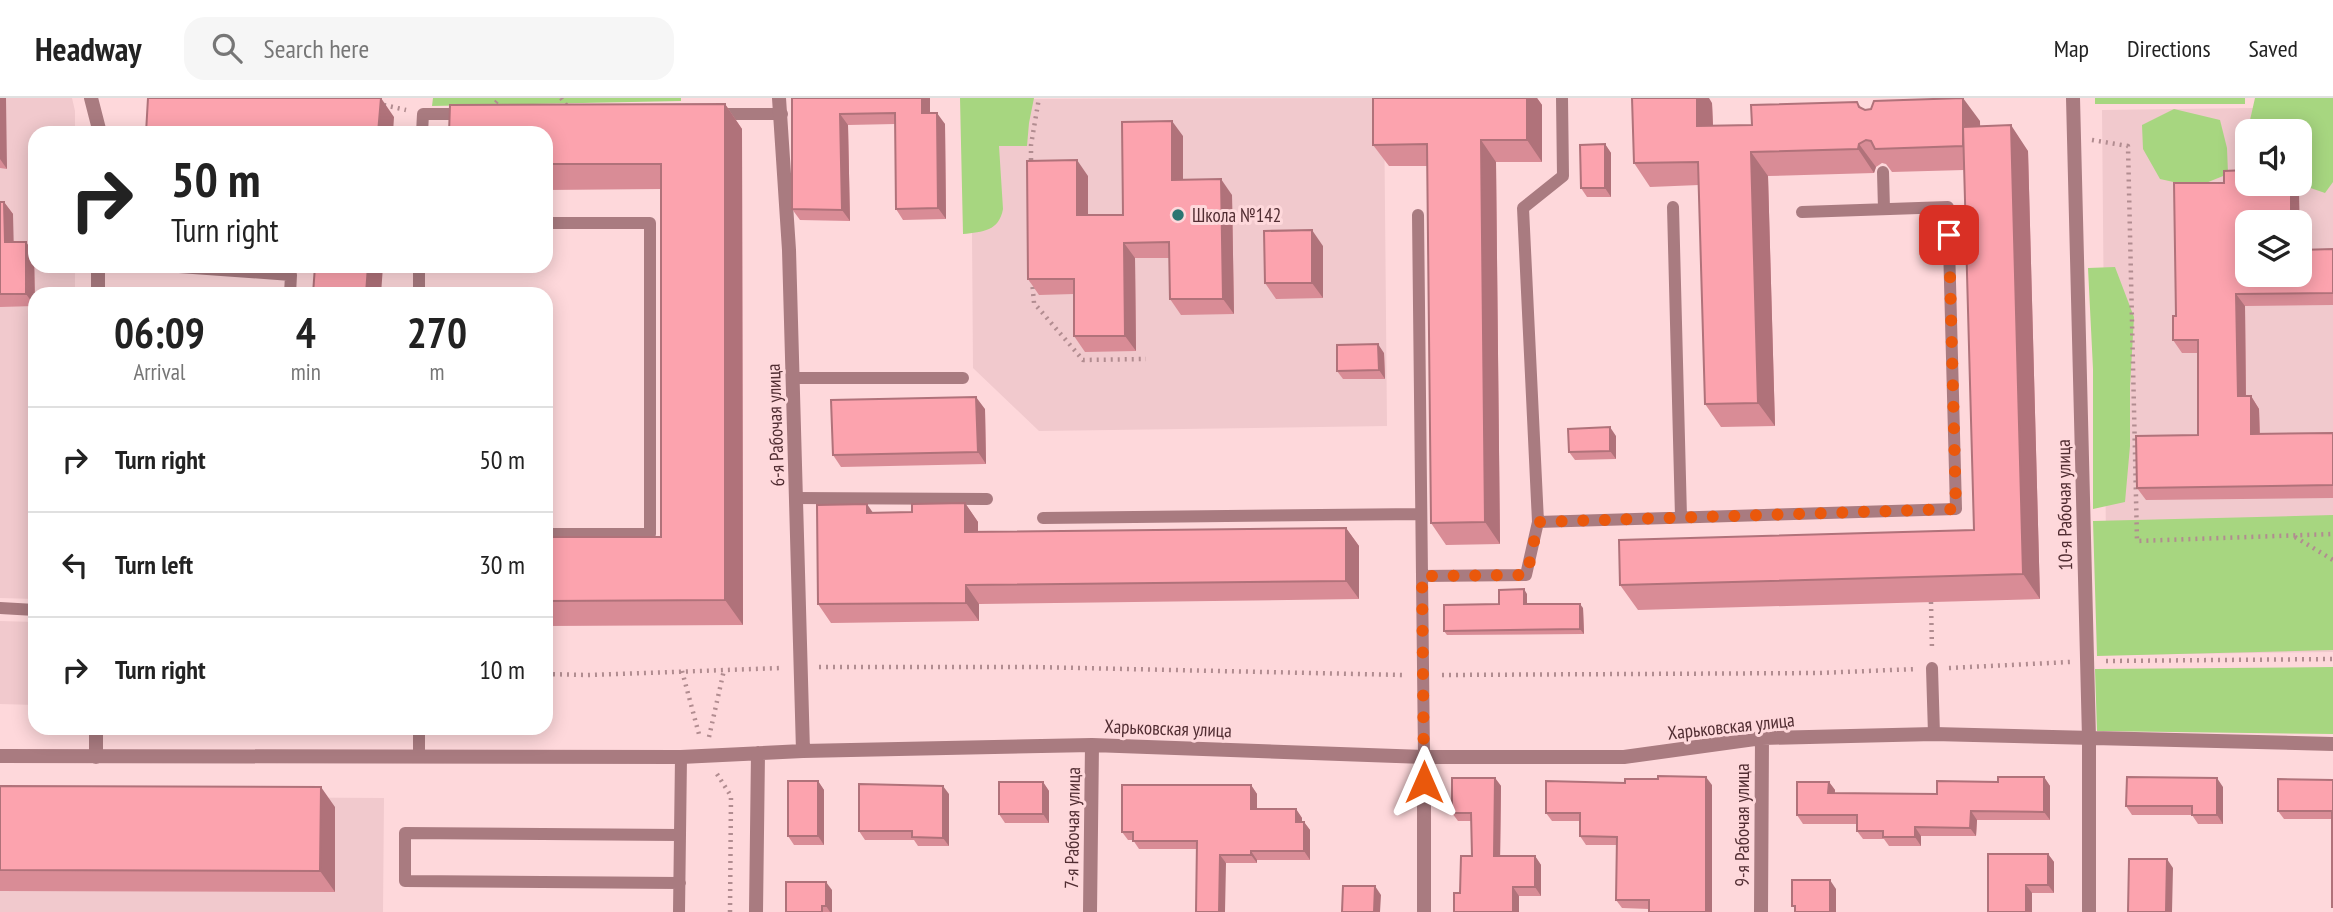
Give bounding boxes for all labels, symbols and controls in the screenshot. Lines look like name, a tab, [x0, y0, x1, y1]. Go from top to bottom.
search box	[184, 17, 674, 80]
text: Headway	[35, 27, 142, 70]
icon: search	[208, 29, 246, 67]
text: Search here	[264, 32, 369, 65]
text: Map	[2054, 33, 2089, 64]
text: Directions	[2127, 33, 2211, 64]
text: Saved	[2249, 33, 2298, 64]
map controls	[2235, 119, 2312, 287]
button: sound	[2235, 119, 2312, 196]
text: 50 m	[171, 147, 260, 211]
icon: right	[56, 154, 147, 245]
place label: Школа №142	[1192, 203, 1281, 227]
pin	[1919, 205, 1979, 265]
marker: Школа №142	[1170, 207, 1186, 223]
text: Turn right	[171, 209, 279, 251]
button: layers	[2235, 210, 2312, 287]
icon: arrive	[1930, 216, 1968, 254]
text: 06:09	[114, 305, 205, 360]
text: 4	[296, 305, 316, 360]
text: 270	[407, 305, 467, 360]
text: Arrival	[133, 357, 185, 386]
text: min	[291, 357, 321, 386]
text: m	[429, 357, 444, 386]
street label: 6-я Рабочая улица	[761, 363, 789, 487]
street label: 10-я Рабочая улица	[2051, 439, 2077, 571]
icon: right	[56, 441, 94, 479]
text: Turn right	[115, 443, 206, 476]
text: 50 m	[479, 443, 525, 476]
icon: left	[56, 546, 94, 584]
text: Turn left	[115, 548, 193, 581]
text: 30 m	[479, 548, 525, 581]
icon: right	[56, 651, 94, 689]
text: Turn right	[115, 653, 206, 686]
text: 10 m	[479, 653, 525, 686]
street label: Харьковская улица	[1666, 707, 1796, 745]
street label: Харьковская улица	[1104, 714, 1232, 742]
position arrow	[1387, 745, 1461, 819]
street label: 9-я Рабочая улица	[1730, 764, 1754, 886]
street label: 7-я Рабочая улица	[1059, 767, 1085, 889]

